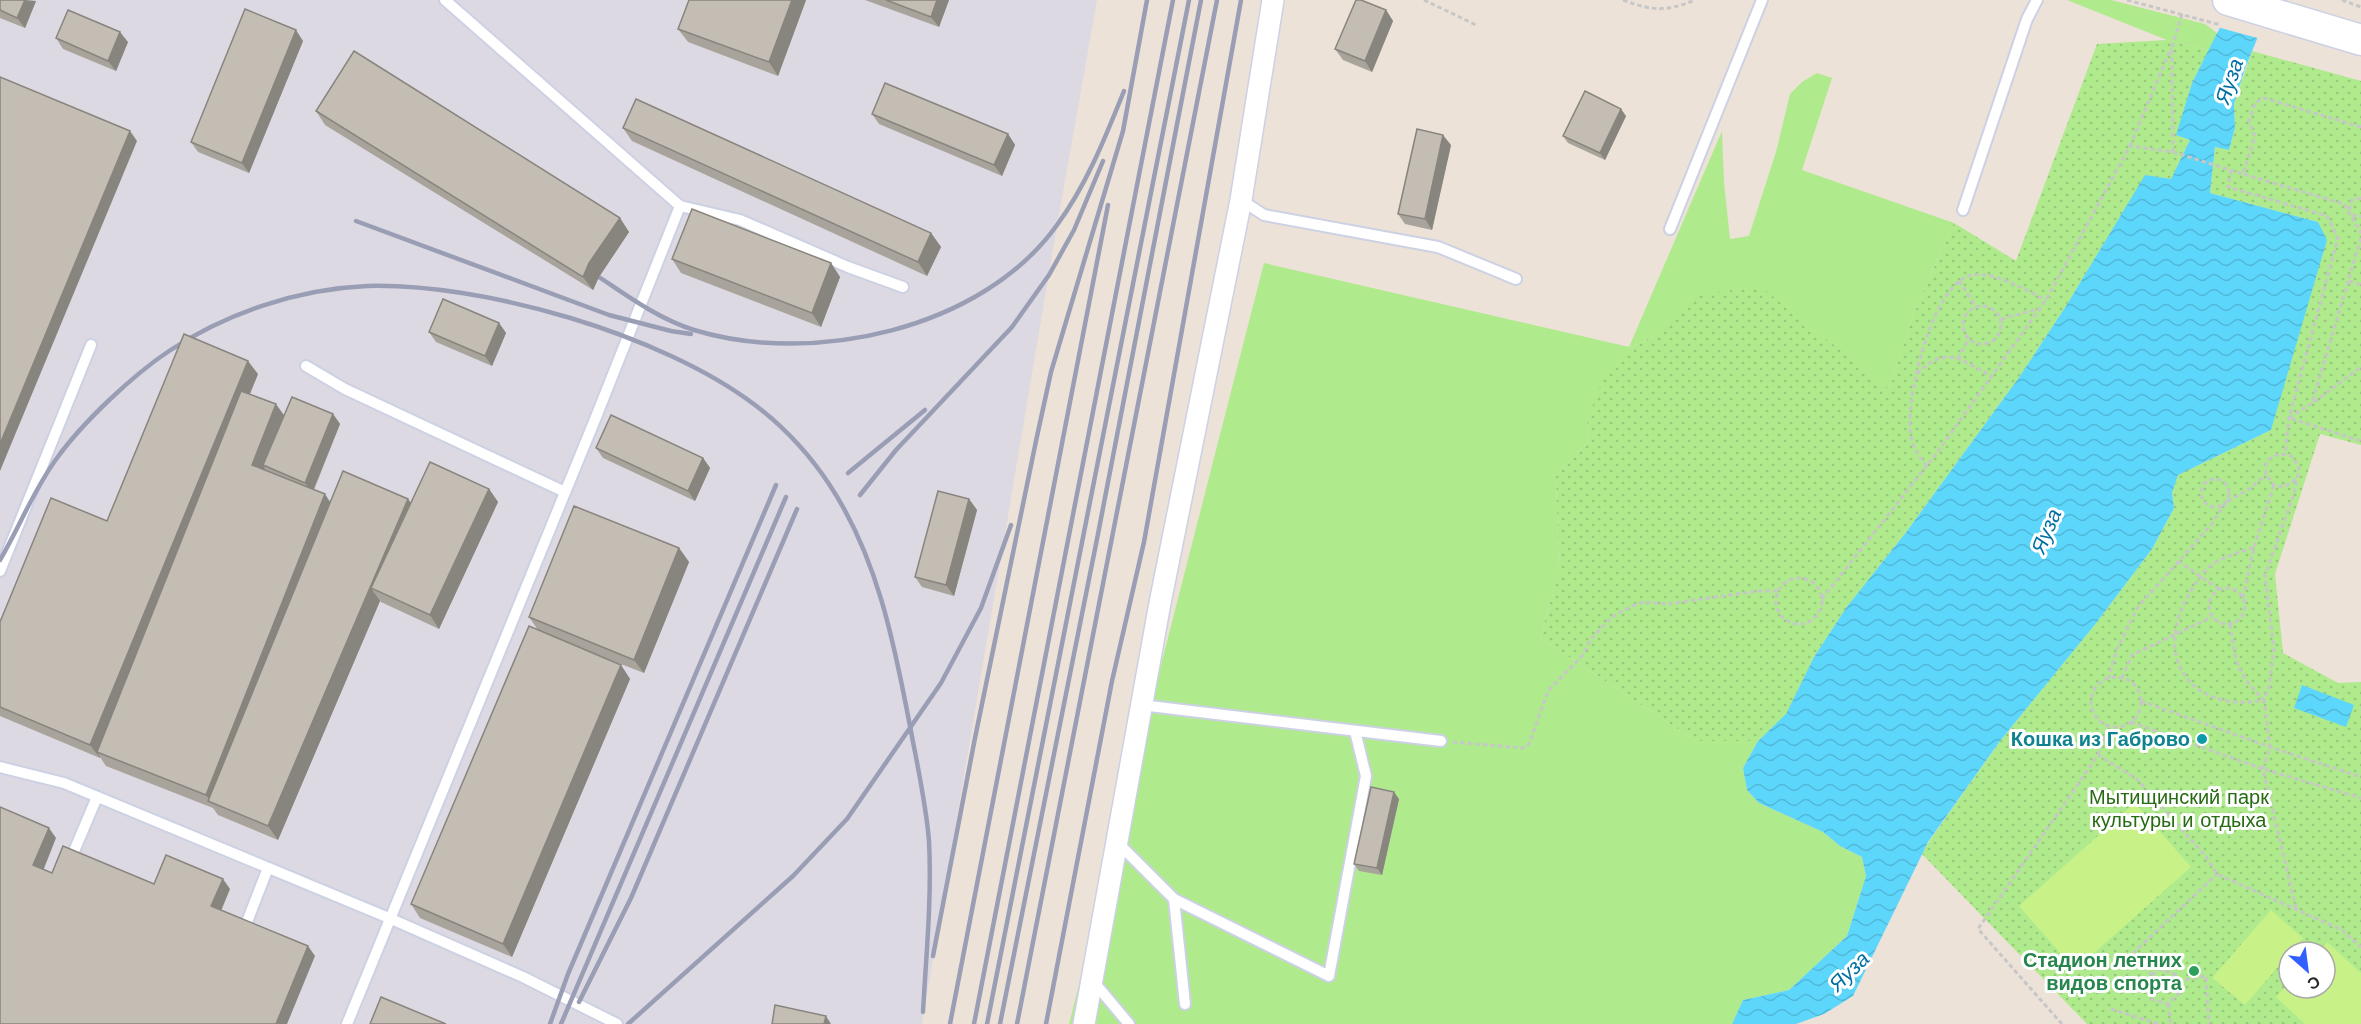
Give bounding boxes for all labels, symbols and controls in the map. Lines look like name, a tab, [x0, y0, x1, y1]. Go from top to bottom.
water label: Яуза	[2209, 55, 2248, 108]
water label: Яуза	[2025, 505, 2066, 558]
place label: Кошка из Габрово	[2011, 727, 2190, 751]
marker: Кошка из Габрово	[2195, 732, 2209, 746]
park label: Мытищинский парк культуры и отдыха	[2089, 785, 2269, 832]
north arrow	[2277, 940, 2337, 1000]
water label: Яуза	[1823, 946, 1874, 997]
place label: Стадион летних видов спорта	[2023, 948, 2183, 995]
marker: Стадион летних видов спорта	[2187, 964, 2201, 978]
text: С	[2304, 972, 2323, 994]

